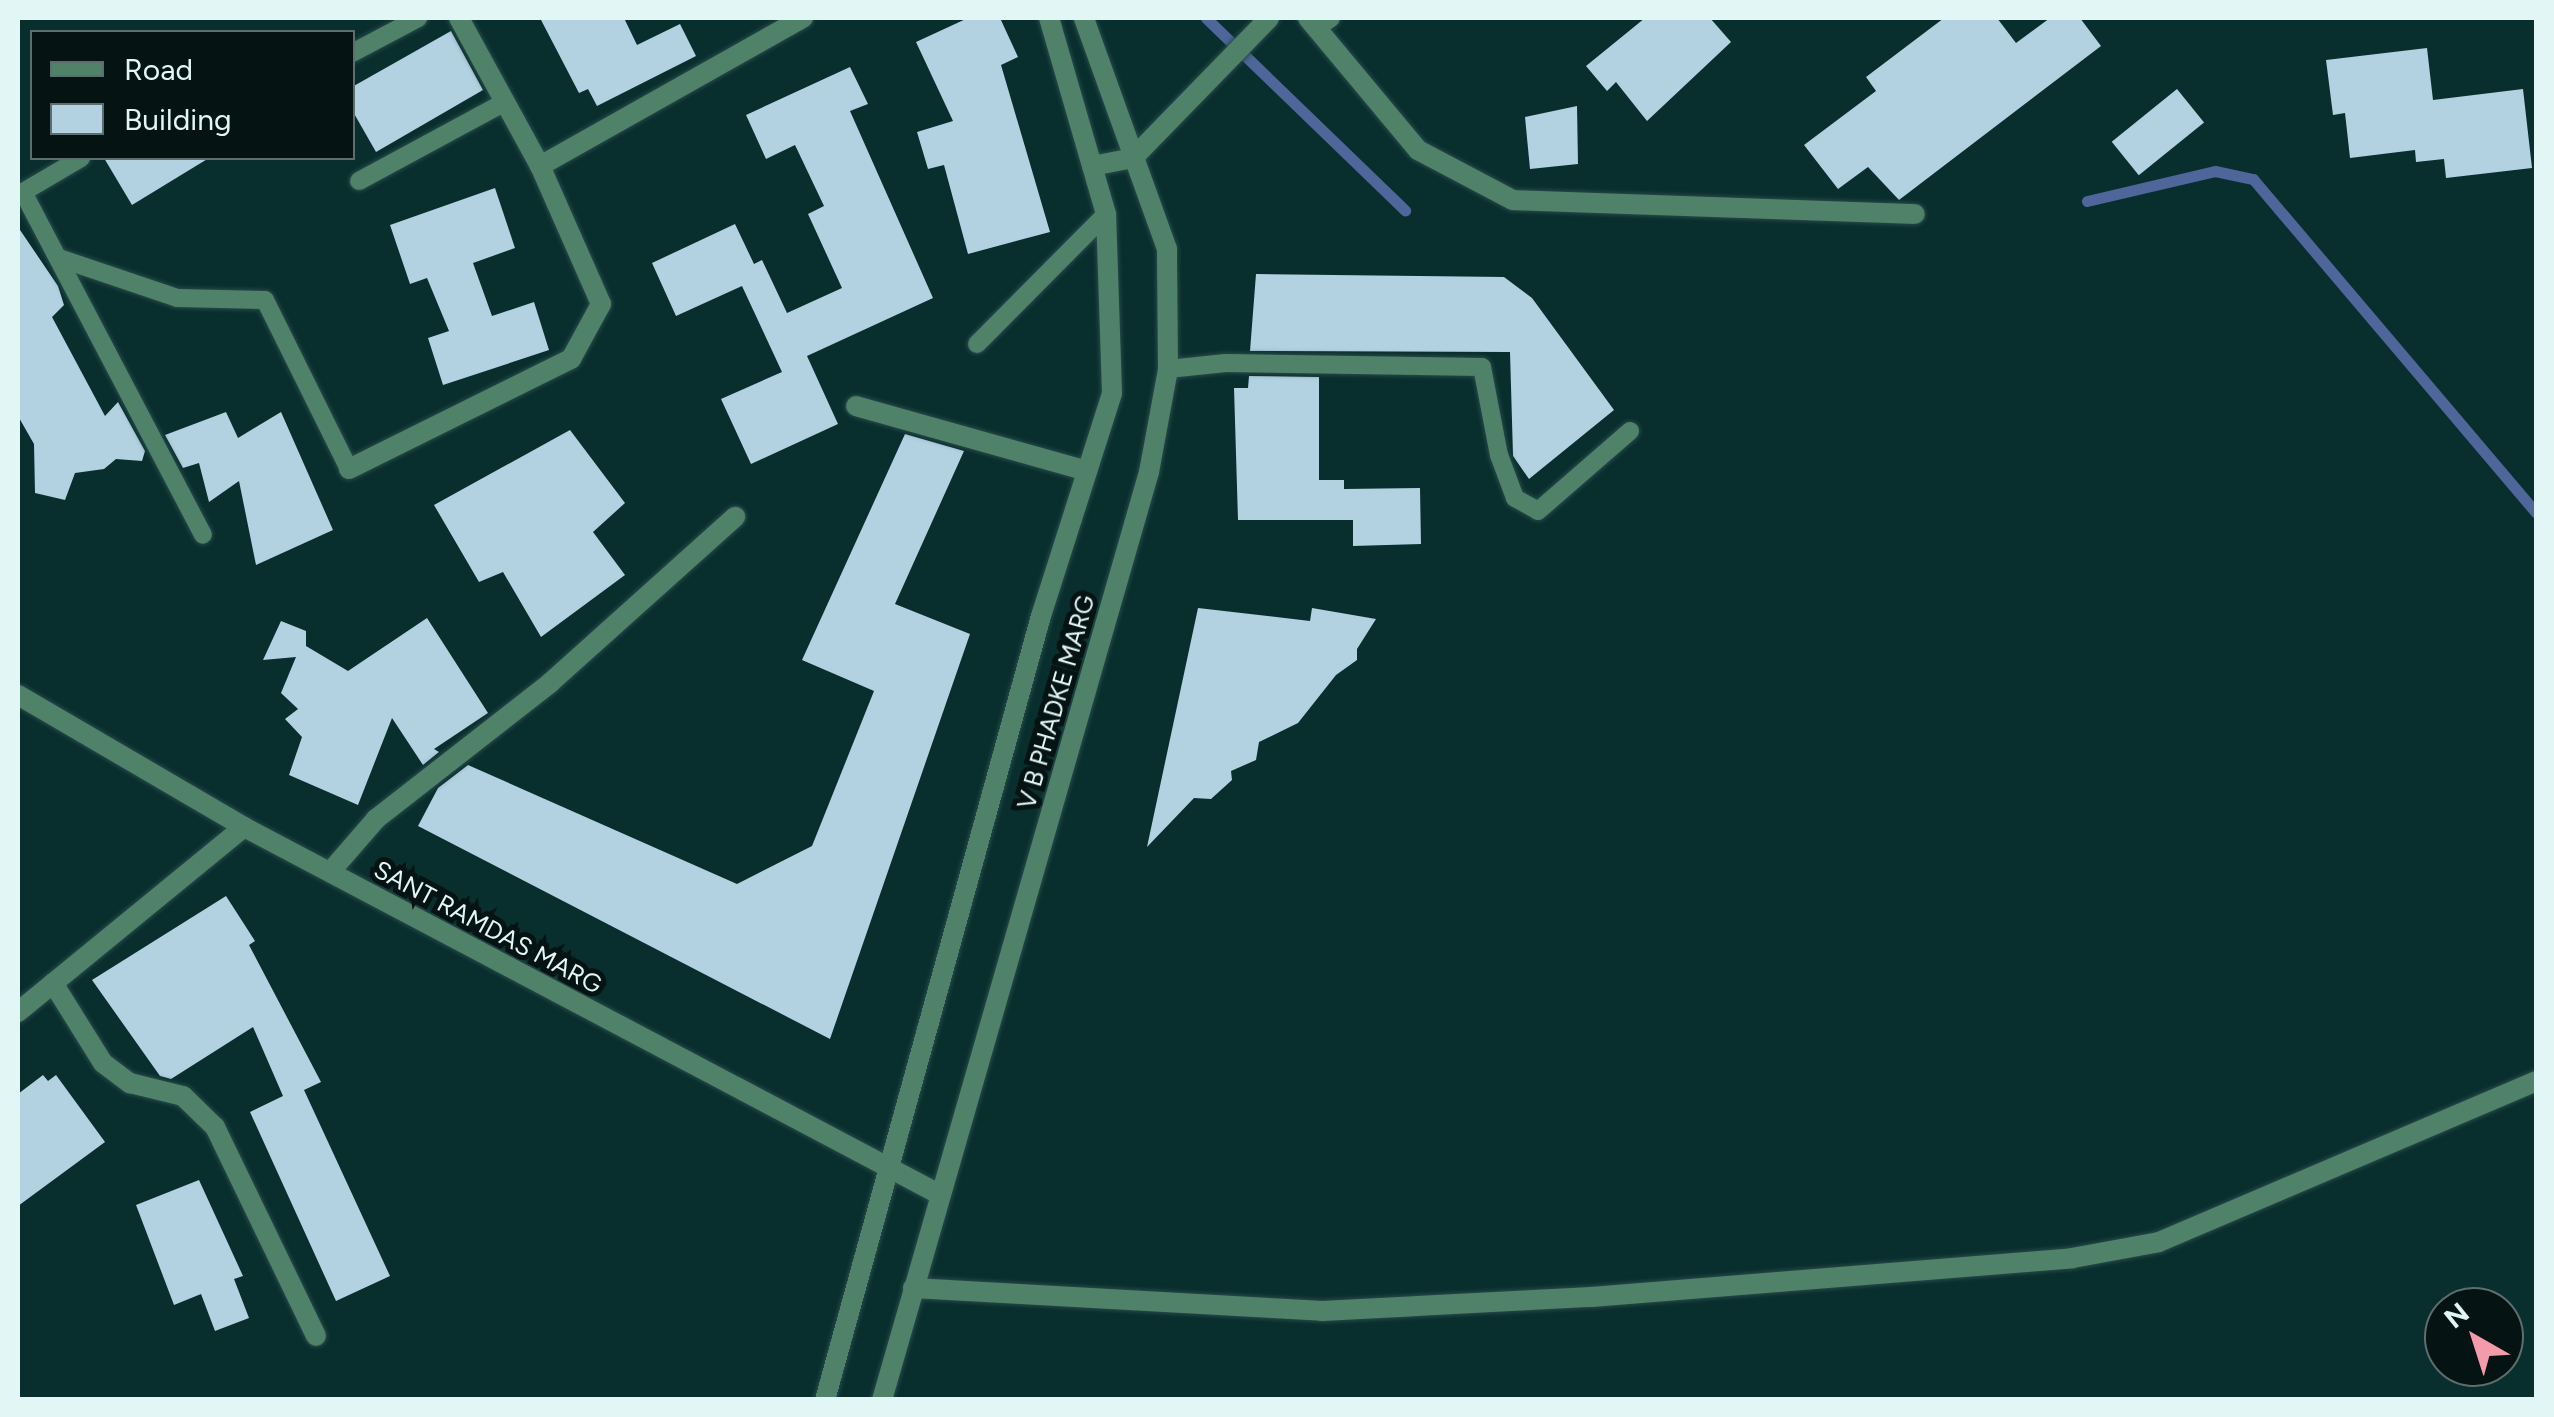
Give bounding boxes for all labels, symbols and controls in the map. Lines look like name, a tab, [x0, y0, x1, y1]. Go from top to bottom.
legend	[30, 30, 355, 160]
text: Road	[124, 51, 193, 88]
text: Building	[124, 101, 232, 138]
street label: V B PHADKE MARG	[1011, 592, 1101, 812]
street label: SANT RAMDAS MARG	[369, 854, 607, 1000]
north arrow	[2424, 1287, 2524, 1387]
text: N	[2437, 1295, 2475, 1335]

